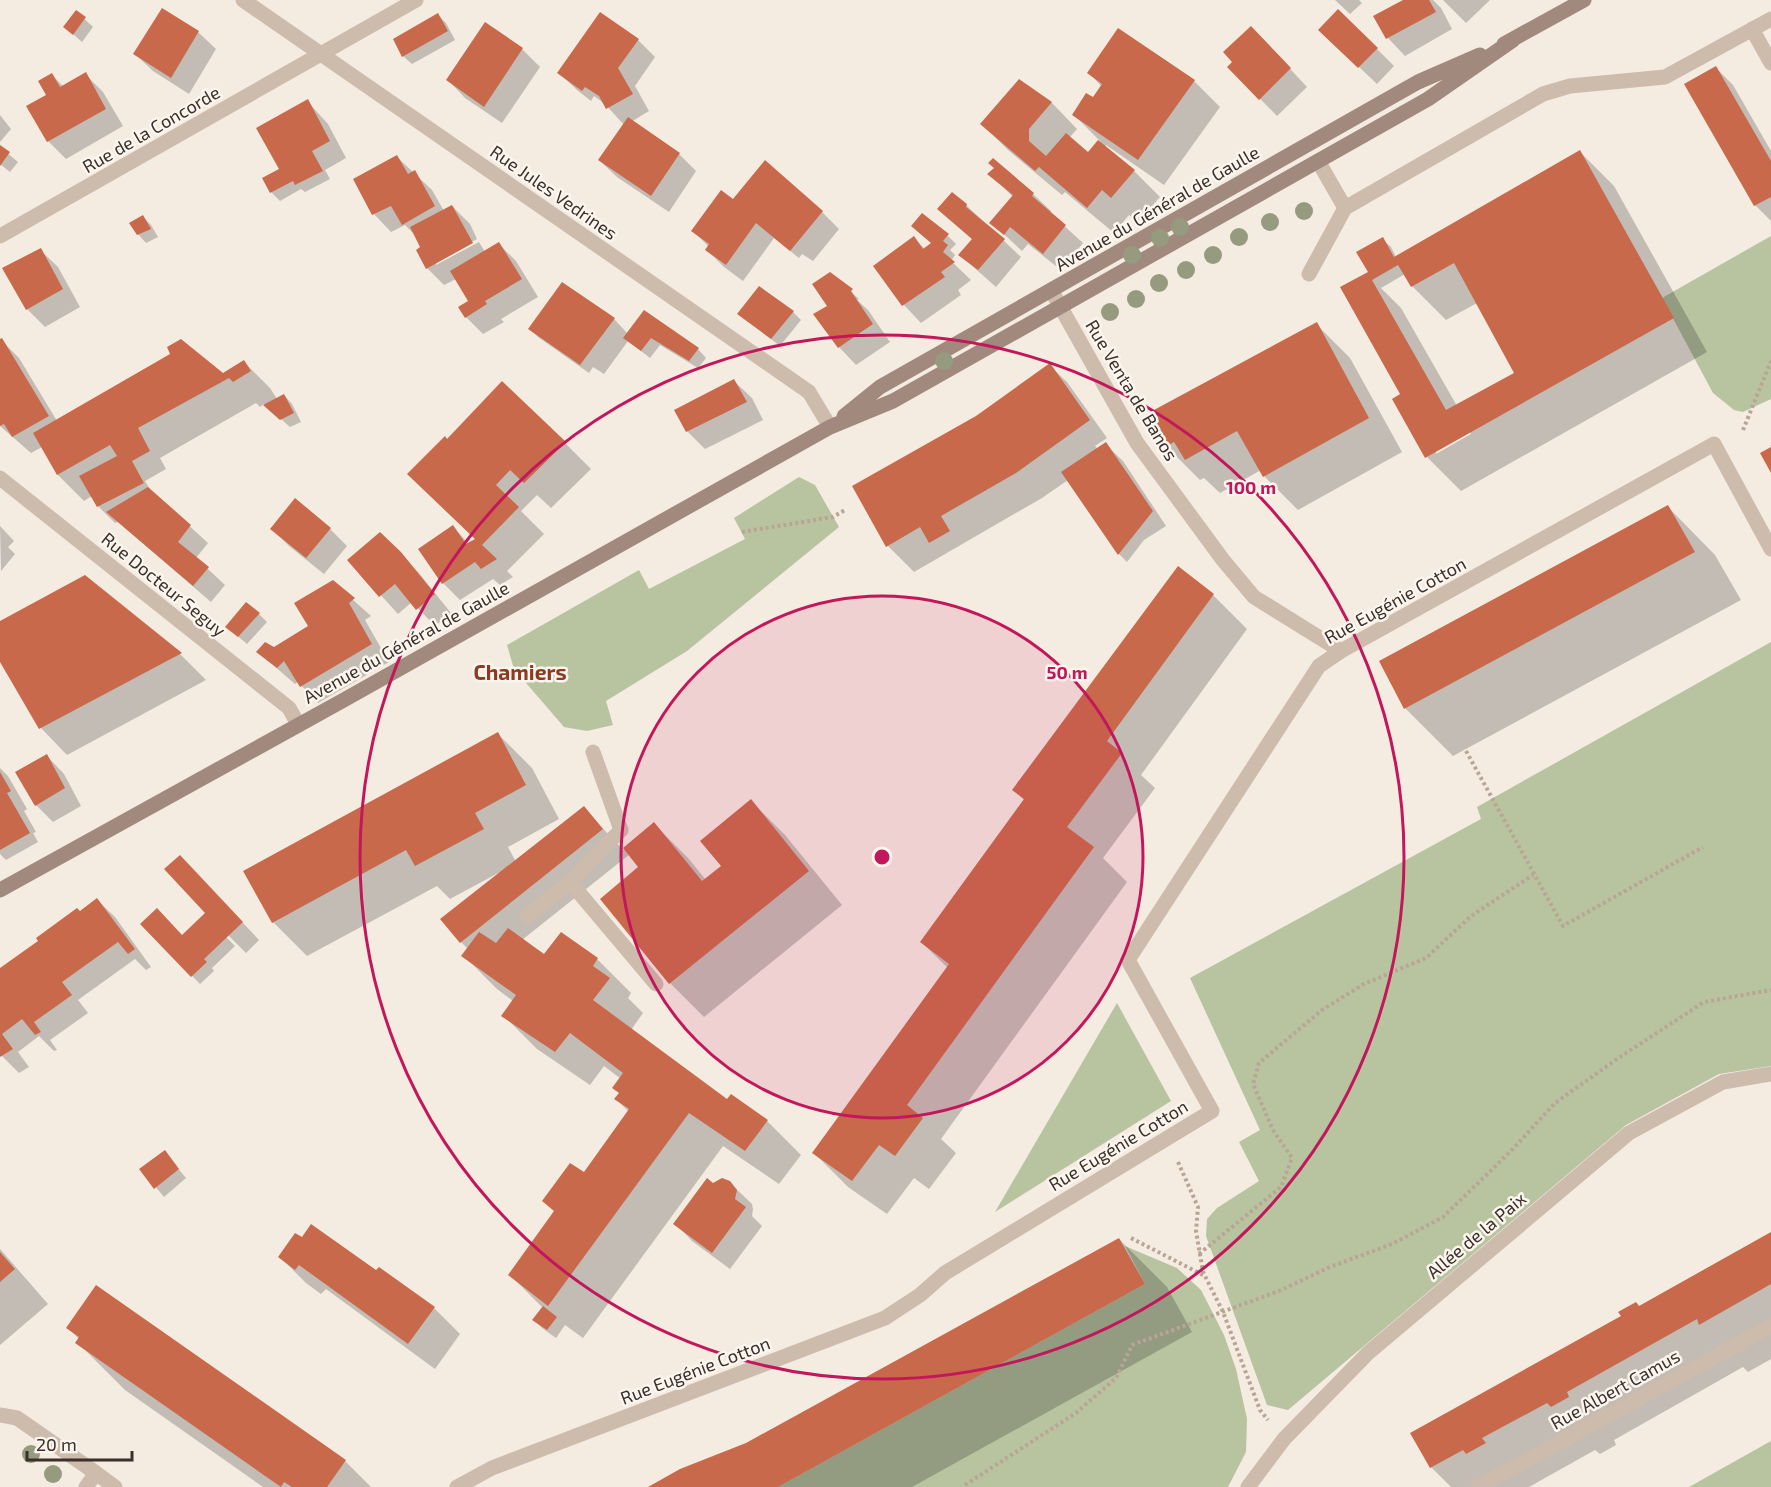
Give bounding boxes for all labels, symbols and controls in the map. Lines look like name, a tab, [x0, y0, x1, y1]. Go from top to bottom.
street label: Rue de la Concorde	[78, 81, 224, 177]
street label: Rue Jules Vedrines	[486, 140, 622, 244]
street label: Avenue du Général de Gaulle	[1051, 141, 1263, 275]
street label: Rue Venta de Banos	[1081, 315, 1183, 465]
text: 100 m	[1226, 476, 1276, 498]
street label: Rue Docteur Seguy	[98, 527, 231, 641]
street label: Rue Eugénie Cotton	[1320, 552, 1470, 648]
street label: Avenue du Général de Gaulle	[299, 576, 513, 708]
district label: Chamiers	[473, 659, 567, 684]
text: 50 m	[1046, 661, 1088, 683]
centre of rings	[872, 847, 892, 867]
street label: Rue Eugénie Cotton	[1044, 1095, 1192, 1195]
street label: Allée de la Paix	[1422, 1187, 1531, 1283]
street label: Rue Eugénie Cotton	[617, 1331, 773, 1409]
street label: Rue Albert Camus	[1546, 1344, 1684, 1434]
scale bar	[27, 1424, 132, 1462]
text: 20 m	[36, 1433, 77, 1455]

